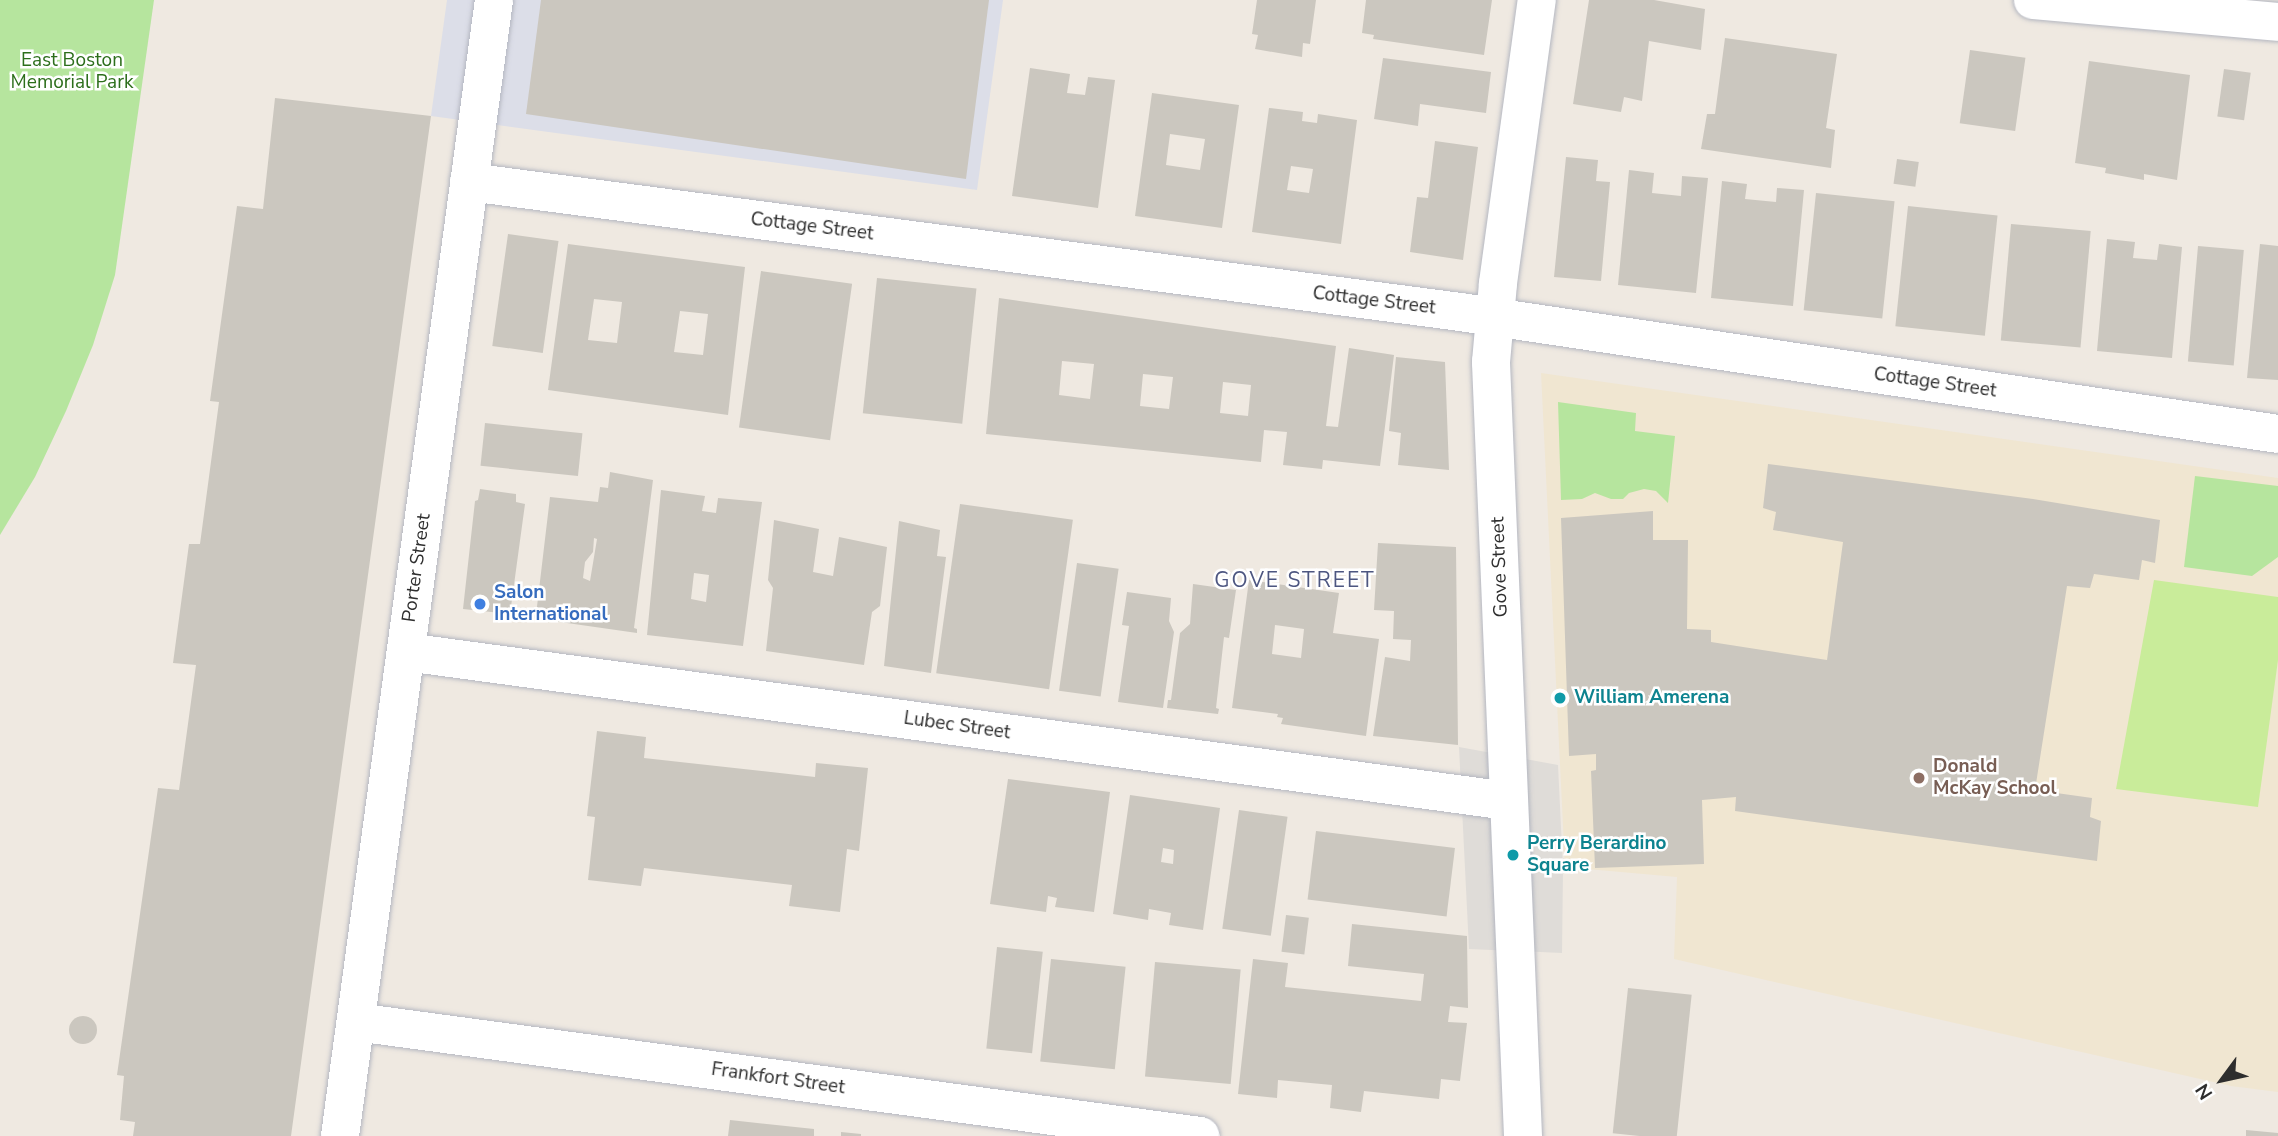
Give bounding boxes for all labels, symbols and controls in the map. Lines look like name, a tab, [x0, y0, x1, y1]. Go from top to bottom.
park label: East Boston Memorial Park	[11, 50, 133, 94]
street label: Cottage Street	[749, 208, 875, 246]
street label: Cottage Street	[1311, 282, 1437, 320]
street label: Cottage Street	[1872, 363, 1998, 403]
street label: Porter Street	[398, 512, 436, 624]
street label: Gove Street	[1487, 516, 1513, 618]
district label: GOVE STREET	[1216, 567, 1374, 593]
place label: Salon International	[494, 582, 608, 626]
marker: Salon International	[472, 596, 488, 612]
place label: William Amerena	[1574, 687, 1729, 709]
marker: William Amerena	[1552, 690, 1568, 706]
street label: Lubec Street	[902, 707, 1012, 745]
place label: Donald McKay School	[1933, 756, 2057, 800]
marker: Donald McKay School	[1911, 770, 1927, 786]
place label: Perry Berardino Square	[1527, 833, 1667, 877]
marker: Perry Berardino Square	[1505, 847, 1521, 863]
north arrow	[2187, 1045, 2257, 1115]
street label: Frankfort Street	[710, 1058, 846, 1100]
text: N	[2190, 1078, 2219, 1104]

